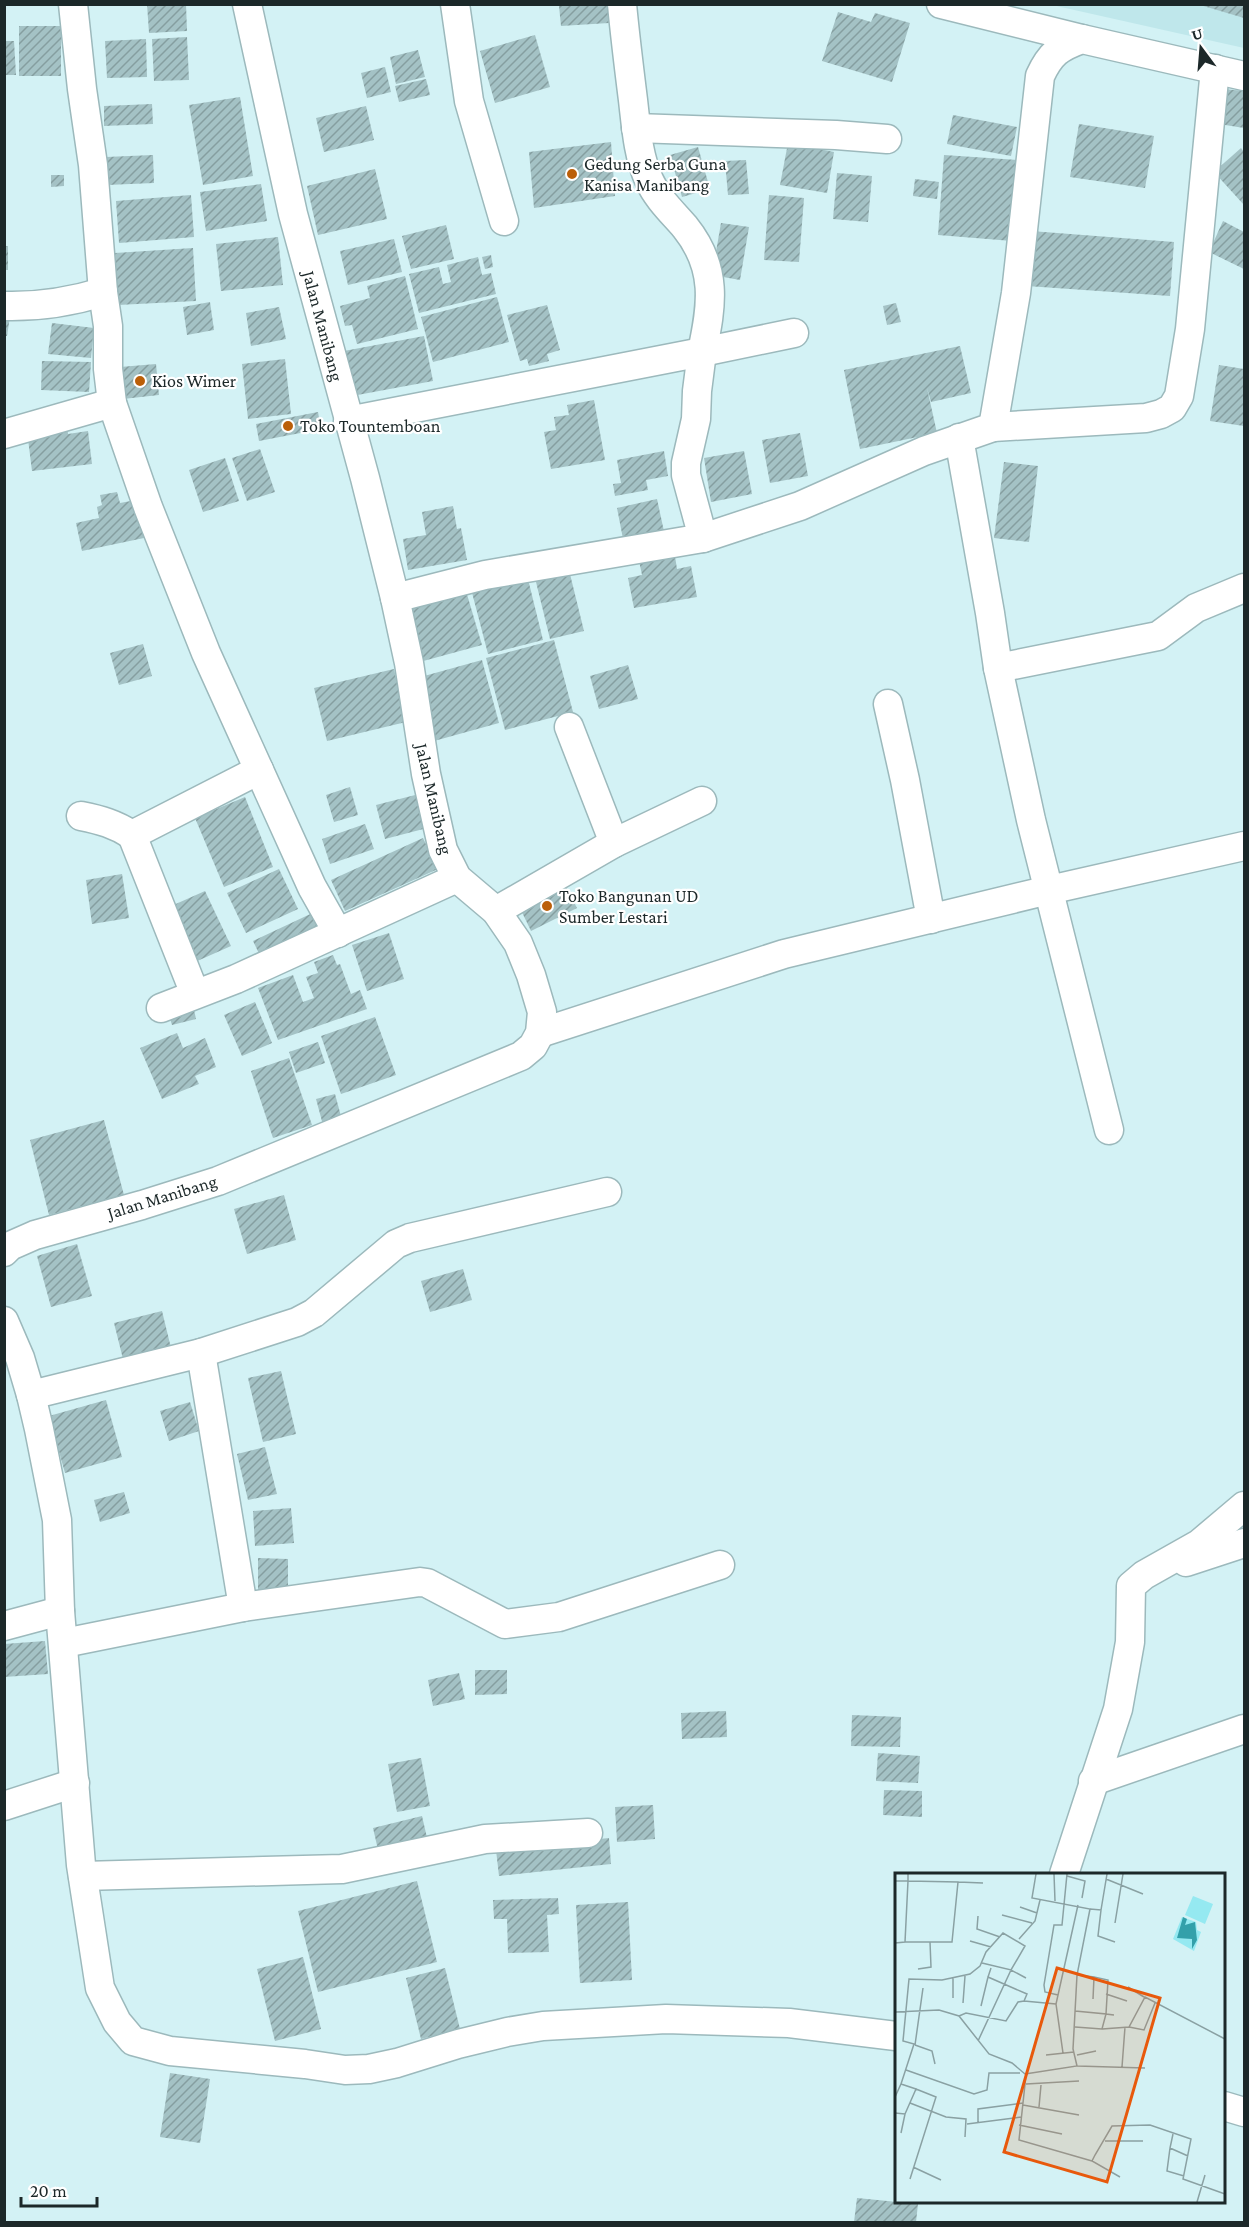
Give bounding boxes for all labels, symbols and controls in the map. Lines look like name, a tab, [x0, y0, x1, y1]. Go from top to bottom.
north arrow	[1171, 18, 1231, 78]
text: U	[1189, 24, 1205, 44]
place label: Gedung Serba Guna Kanisa Manibang	[584, 154, 727, 195]
marker: Gedung Serba Guna Kanisa Manibang	[565, 167, 579, 181]
street label: Jalan Manibang	[298, 267, 347, 384]
place label: Kios Wimer	[152, 371, 237, 391]
marker: Kios Wimer	[133, 374, 147, 388]
place label: Toko Tountemboan	[300, 416, 441, 436]
marker: Toko Tountemboan	[281, 419, 295, 433]
street label: Jalan Manibang	[411, 740, 457, 857]
place label: Toko Bangunan UD Sumber Lestari	[559, 886, 699, 927]
marker: Toko Bangunan UD Sumber Lestari	[540, 899, 554, 913]
street label: Jalan Manibang	[103, 1171, 219, 1224]
inset map	[895, 1873, 1225, 2203]
scale bar	[21, 2170, 98, 2208]
text: 20 m	[30, 2181, 67, 2201]

